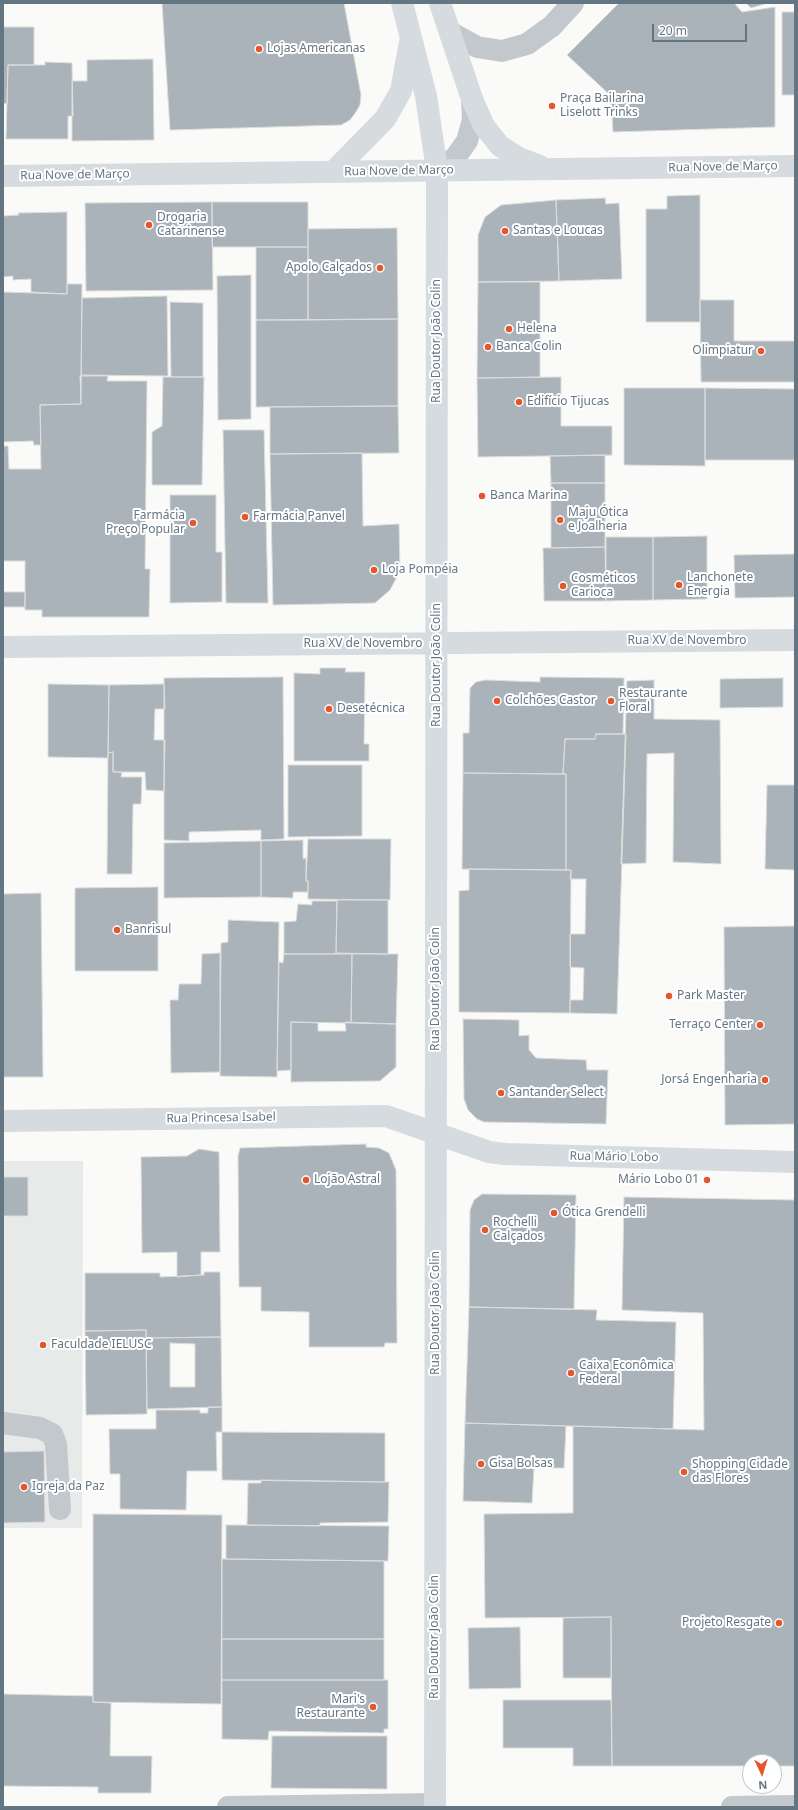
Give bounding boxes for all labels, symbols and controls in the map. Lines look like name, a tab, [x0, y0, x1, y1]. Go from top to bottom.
scale bar	[654, 16, 749, 42]
text: 20 m	[659, 22, 687, 39]
place label: Lojas Americanas	[267, 42, 365, 56]
marker: Lojas Americanas	[254, 44, 264, 54]
place label: Praça Bailarina Liselott Trinks	[560, 92, 644, 120]
marker: Praça Bailarina Liselott Trinks	[547, 101, 557, 111]
street label: Rua Nove de Março	[668, 159, 778, 175]
street label: Rua Nove de Março	[344, 163, 454, 179]
street label: Rua Nove de Março	[20, 167, 130, 183]
place label: Drogaria Catarinense	[157, 211, 225, 239]
marker: Drogaria Catarinense	[144, 220, 154, 230]
place label: Santas e Loucas	[513, 224, 603, 238]
marker: Santas e Loucas	[500, 226, 510, 236]
place label: Apolo Calçados	[286, 261, 372, 275]
marker: Apolo Calçados	[375, 263, 385, 273]
street label: Rua Doutor João Colin	[430, 279, 444, 403]
place label: Helena	[517, 322, 557, 336]
marker: Helena	[504, 324, 514, 334]
place label: Banca Colin	[496, 340, 562, 354]
marker: Banca Colin	[483, 342, 493, 352]
place label: Olimpiatur	[692, 344, 753, 358]
marker: Olimpiatur	[756, 346, 766, 356]
place label: Edifício Tijucas	[527, 395, 609, 409]
marker: Edifício Tijucas	[514, 397, 524, 407]
place label: Banca Marina	[490, 489, 567, 503]
marker: Banca Marina	[477, 491, 487, 501]
place label: Maju Ótica e Joalheria	[568, 506, 629, 534]
place label: Farmácia Preço Popular	[106, 509, 185, 537]
place label: Farmácia Panvel	[253, 510, 345, 524]
marker: Farmácia Panvel	[240, 512, 250, 522]
marker: Maju Ótica e Joalheria	[555, 515, 565, 525]
marker: Farmácia Preço Popular	[188, 518, 198, 528]
place label: Loja Pompéia	[382, 563, 458, 577]
marker: Loja Pompéia	[369, 565, 379, 575]
place label: Lanchonete Energia	[687, 571, 753, 599]
place label: Cosméticos Carioca	[571, 572, 636, 600]
marker: Lanchonete Energia	[674, 580, 684, 590]
marker: Cosméticos Carioca	[558, 581, 568, 591]
street label: Rua Doutor João Colin	[430, 603, 444, 727]
street label: Rua XV de Novembro	[628, 634, 746, 648]
street label: Rua XV de Novembro	[304, 637, 422, 651]
place label: Restaurante Floral	[619, 687, 687, 715]
place label: Colchões Castor	[505, 694, 596, 708]
marker: Colchões Castor	[492, 696, 502, 706]
marker: Restaurante Floral	[606, 696, 616, 706]
place label: Desetécnica	[337, 702, 405, 716]
marker: Desetécnica	[324, 704, 334, 714]
place label: Banrisul	[125, 923, 171, 937]
marker: Banrisul	[112, 925, 122, 935]
street label: Rua Doutor João Colin	[429, 927, 443, 1051]
place label: Park Master	[677, 989, 745, 1003]
marker: Park Master	[664, 991, 674, 1001]
place label: Terraço Center	[669, 1018, 752, 1032]
marker: Terraço Center	[755, 1020, 765, 1030]
place label: Jorsá Engenharia	[661, 1073, 757, 1087]
marker: Jorsá Engenharia	[760, 1075, 770, 1085]
place label: Santander Select	[509, 1086, 604, 1100]
marker: Santander Select	[496, 1088, 506, 1098]
street label: Rua Princesa Isabel	[166, 1110, 276, 1126]
street label: Rua Mário Lobo	[569, 1149, 659, 1165]
place label: Lojão Astral	[314, 1173, 380, 1187]
place label: Mário Lobo 01	[618, 1173, 699, 1187]
marker: Lojão Astral	[301, 1175, 311, 1185]
marker: Mário Lobo 01	[702, 1175, 712, 1185]
place label: Ótica Grendelli	[562, 1206, 645, 1220]
marker: Ótica Grendelli	[549, 1208, 559, 1218]
place label: Rochelli Calçados	[493, 1216, 543, 1244]
marker: Rochelli Calçados	[480, 1225, 490, 1235]
street label: Rua Doutor João Colin	[429, 1251, 443, 1375]
place label: Faculdade IELUSC	[51, 1338, 151, 1352]
marker: Faculdade IELUSC	[38, 1340, 48, 1350]
place label: Caixa Econômica Federal	[579, 1359, 674, 1387]
marker: Caixa Econômica Federal	[566, 1368, 576, 1378]
place label: Gisa Bolsas	[489, 1457, 553, 1471]
place label: Shopping Cidade das Flores	[692, 1458, 788, 1486]
marker: Gisa Bolsas	[476, 1459, 486, 1469]
marker: Shopping Cidade das Flores	[679, 1467, 689, 1477]
place label: Igreja da Paz	[32, 1480, 105, 1494]
marker: Igreja da Paz	[19, 1482, 29, 1492]
street label: Rua Doutor João Colin	[428, 1575, 442, 1699]
place label: Projeto Resgate	[682, 1616, 771, 1630]
marker: Projeto Resgate	[774, 1618, 784, 1628]
place label: Mari's Restaurante	[297, 1693, 365, 1721]
marker: Mari's Restaurante	[368, 1702, 378, 1712]
north arrow	[742, 1754, 782, 1794]
text: N	[758, 1778, 768, 1793]

